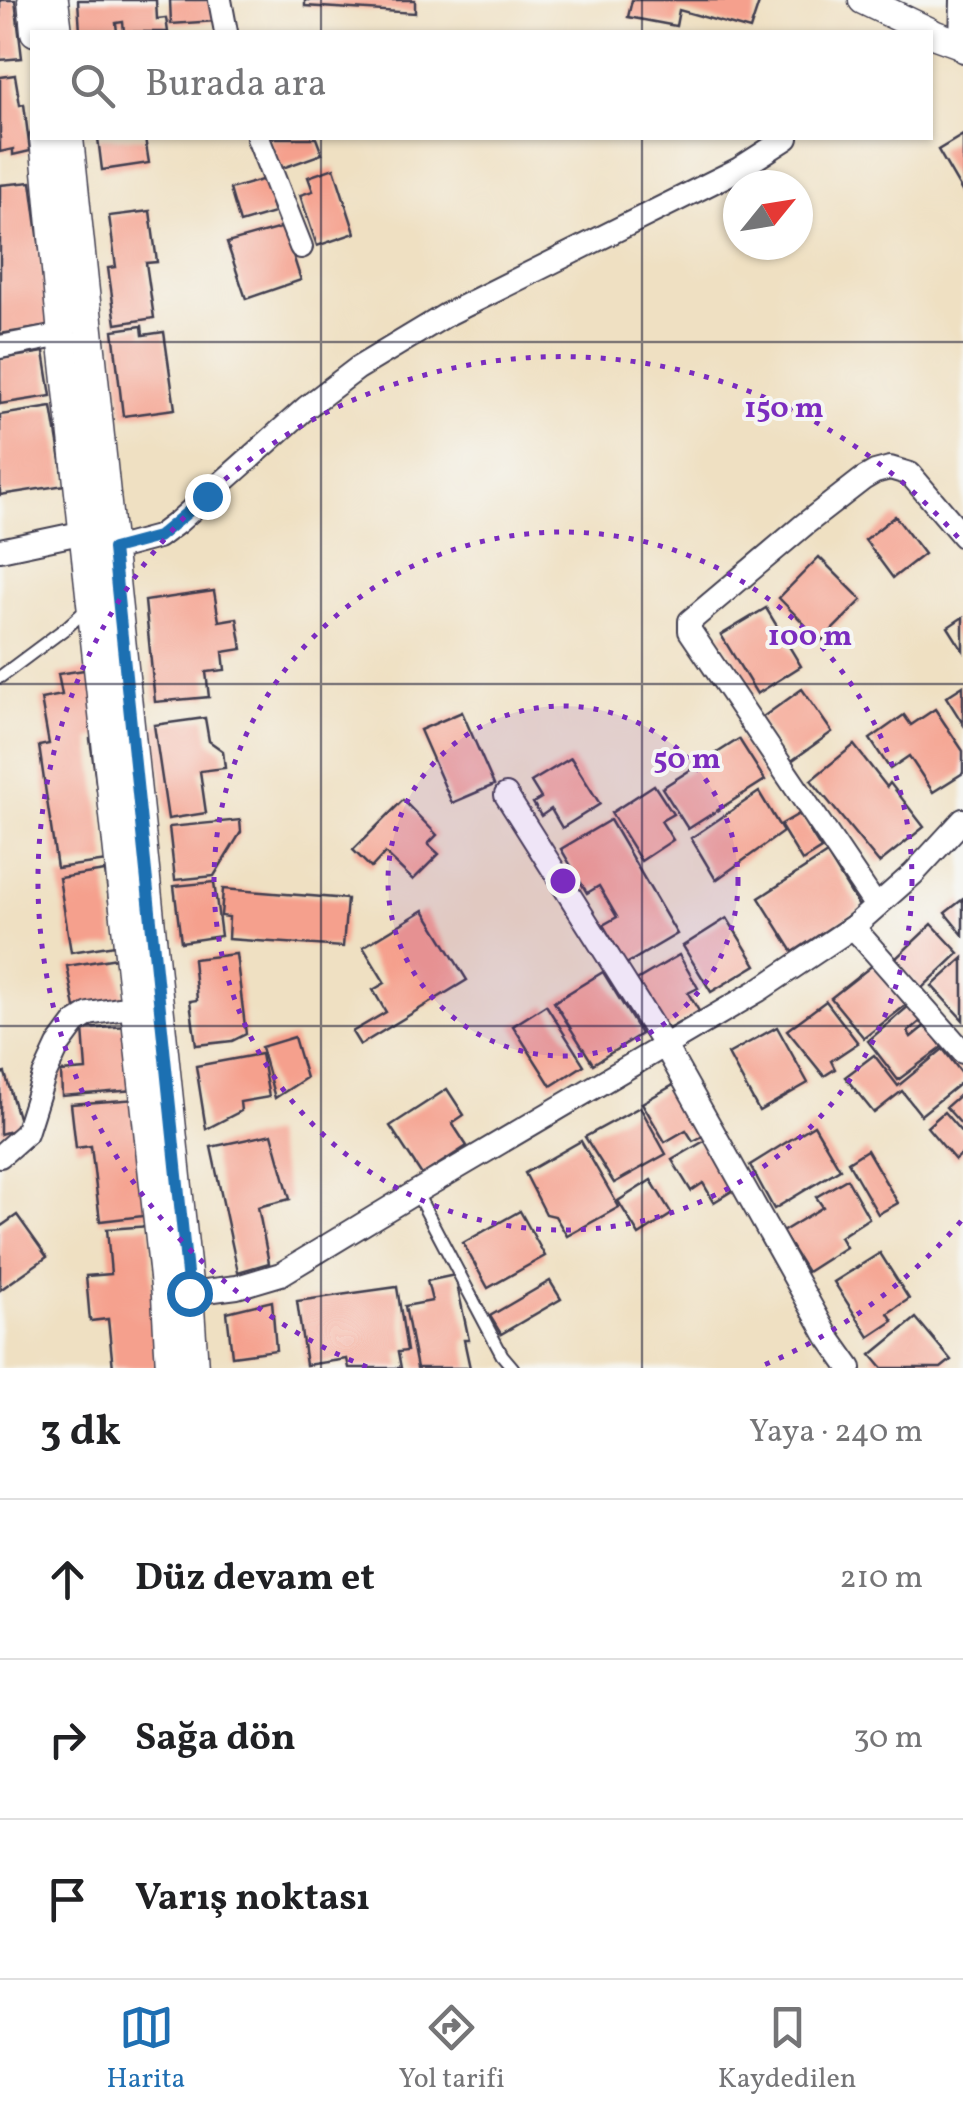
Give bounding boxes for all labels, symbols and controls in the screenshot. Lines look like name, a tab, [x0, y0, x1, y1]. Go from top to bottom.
search box	[30, 30, 933, 140]
icon: search	[65, 58, 120, 113]
text: Burada ara	[145, 59, 327, 112]
north arrow	[723, 170, 813, 260]
text: 150 m	[744, 388, 824, 430]
route end	[185, 474, 231, 520]
text: 100 m	[768, 616, 852, 658]
text: 50 m	[653, 739, 721, 781]
centre of rings	[545, 863, 581, 899]
route start	[167, 1271, 213, 1317]
text: 3 dk	[40, 1404, 121, 1463]
text: Yaya · 240 m	[749, 1411, 923, 1455]
icon: ahead	[40, 1552, 95, 1607]
text: Düz devam et	[135, 1553, 375, 1606]
text: 210 m	[839, 1557, 923, 1601]
icon: right	[40, 1712, 95, 1767]
text: Sağa dön	[135, 1713, 296, 1766]
text: 30 m	[853, 1717, 923, 1761]
icon: arrive	[40, 1872, 95, 1927]
text: Varış noktası	[135, 1873, 370, 1926]
tab: Harita	[107, 2000, 186, 2099]
tab: Yol tarifi	[399, 2000, 505, 2099]
tab: Kaydedilen	[718, 2000, 856, 2099]

